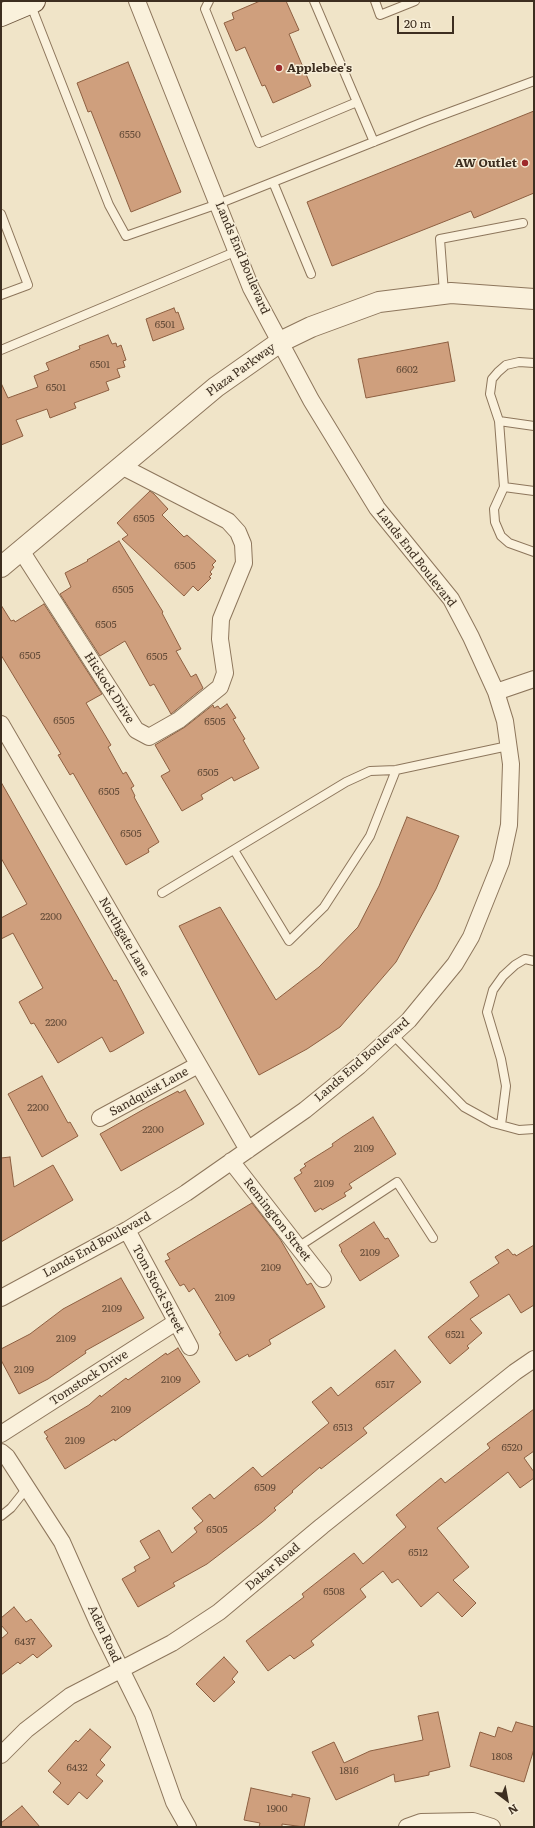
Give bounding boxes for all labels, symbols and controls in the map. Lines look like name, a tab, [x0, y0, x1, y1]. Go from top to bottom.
scale bar	[399, 8, 456, 34]
text: 20 m	[404, 14, 431, 32]
place label: Applebee's	[287, 61, 352, 75]
marker: Applebee's	[274, 63, 284, 73]
house number: 6550	[119, 129, 141, 141]
place label: AW Outlet	[455, 156, 517, 170]
marker: AW Outlet	[520, 158, 530, 168]
street label: Lands End Boulevard	[212, 200, 272, 316]
house number: 6501	[155, 319, 175, 331]
street label: Plaza Parkway	[204, 340, 278, 400]
house number: 6501	[90, 359, 110, 371]
house number: 6602	[396, 364, 418, 376]
house number: 6501	[46, 382, 66, 394]
street label: Lands End Boulevard	[373, 506, 459, 610]
house number: 6505	[133, 513, 155, 525]
house number: 6505	[174, 560, 196, 572]
house number: 6505	[112, 584, 134, 596]
house number: 6505	[95, 619, 117, 631]
house number: 6505	[19, 650, 41, 662]
street label: Hickock Drive	[81, 650, 137, 726]
house number: 6505	[146, 651, 168, 663]
house number: 6505	[53, 715, 75, 727]
house number: 6505	[204, 716, 226, 728]
house number: 6505	[197, 767, 219, 779]
house number: 6505	[98, 786, 120, 798]
house number: 6505	[120, 828, 142, 840]
street label: Northgate Lane	[96, 895, 152, 979]
house number: 2200	[40, 911, 62, 923]
street label: Lands End Boulevard	[312, 1015, 412, 1105]
house number: 2200	[45, 1017, 67, 1029]
street label: Sandquist Lane	[107, 1064, 191, 1120]
house number: 2200	[27, 1102, 49, 1114]
house number: 2200	[142, 1124, 164, 1136]
house number: 2109	[354, 1143, 374, 1155]
street label: Remington Street	[240, 1176, 314, 1264]
house number: 2109	[314, 1178, 334, 1190]
street label: Lands End Boulevard	[41, 1209, 153, 1281]
street label: Tom Stock Street	[129, 1242, 187, 1336]
house number: 2109	[360, 1247, 380, 1259]
house number: 2109	[261, 1262, 281, 1274]
house number: 2109	[215, 1292, 235, 1304]
house number: 2109	[102, 1303, 122, 1315]
house number: 6521	[445, 1329, 465, 1341]
house number: 2109	[56, 1333, 76, 1345]
street label: Tomstock Drive	[47, 1347, 131, 1409]
house number: 2109	[14, 1364, 34, 1376]
house number: 2109	[161, 1374, 181, 1386]
house number: 6517	[375, 1379, 395, 1391]
house number: 2109	[111, 1404, 131, 1416]
house number: 6513	[333, 1422, 353, 1434]
house number: 2109	[65, 1435, 85, 1447]
house number: 6520	[501, 1442, 523, 1454]
house number: 6509	[254, 1482, 276, 1494]
house number: 6505	[206, 1524, 228, 1536]
street label: Dakar Road	[243, 1540, 303, 1594]
house number: 6512	[408, 1547, 428, 1559]
house number: 6508	[323, 1586, 345, 1598]
street label: Aden Road	[84, 1603, 124, 1665]
house number: 6437	[14, 1636, 36, 1648]
house number: 1808	[492, 1751, 512, 1763]
house number: 6432	[66, 1762, 88, 1774]
house number: 1816	[339, 1765, 359, 1777]
north arrow	[487, 1780, 527, 1820]
text: N	[505, 1801, 522, 1819]
house number: 1900	[267, 1803, 287, 1815]

